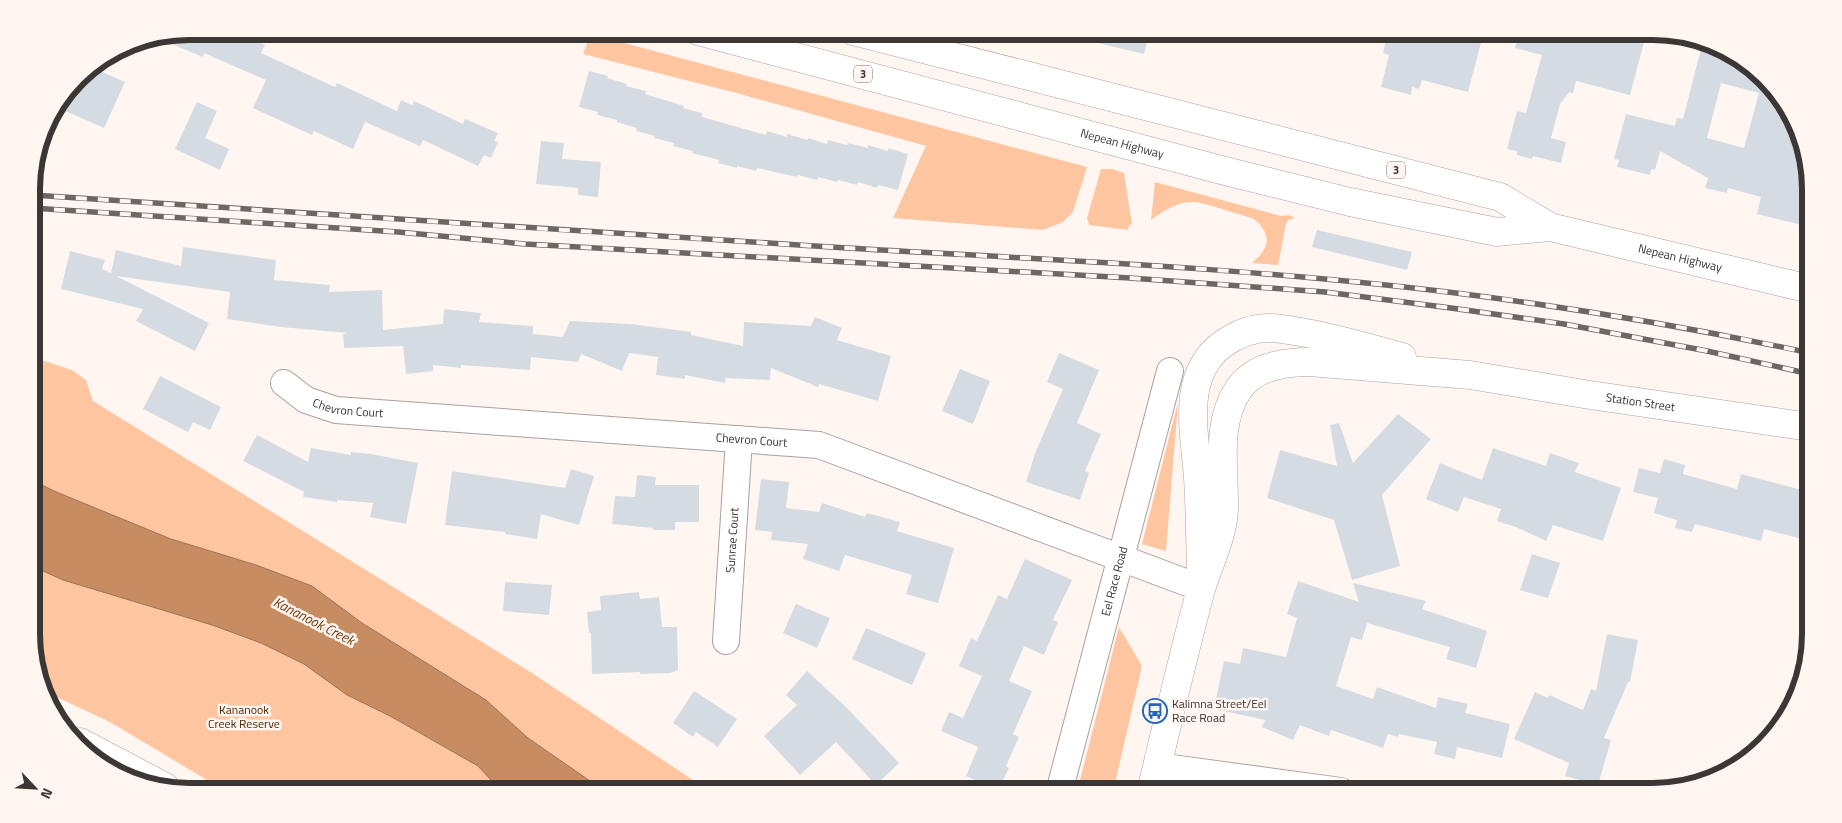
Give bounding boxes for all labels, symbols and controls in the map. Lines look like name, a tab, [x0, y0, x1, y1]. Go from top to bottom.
road number: 3	[854, 66, 872, 82]
street label: Nepean Highway	[1079, 123, 1167, 163]
road number: 3	[1387, 162, 1405, 178]
street label: Nepean Highway	[1636, 238, 1724, 277]
street label: Station Street	[1604, 387, 1677, 416]
street label: Chevron Court	[310, 393, 385, 422]
street label: Chevron Court	[715, 428, 789, 452]
street label: Sunrae Court	[720, 506, 744, 574]
street label: Eel Race Road	[1096, 544, 1132, 618]
water label: Kananook Creek	[270, 591, 360, 651]
place label: Kalimna Street/Eel Race Road	[1172, 694, 1267, 727]
bus stop icon: Kalimna Street/Eel Race Road	[1142, 698, 1168, 724]
park label: Kananook Creek Reserve	[208, 700, 280, 733]
north arrow	[10, 763, 60, 813]
text: N	[36, 785, 59, 803]

